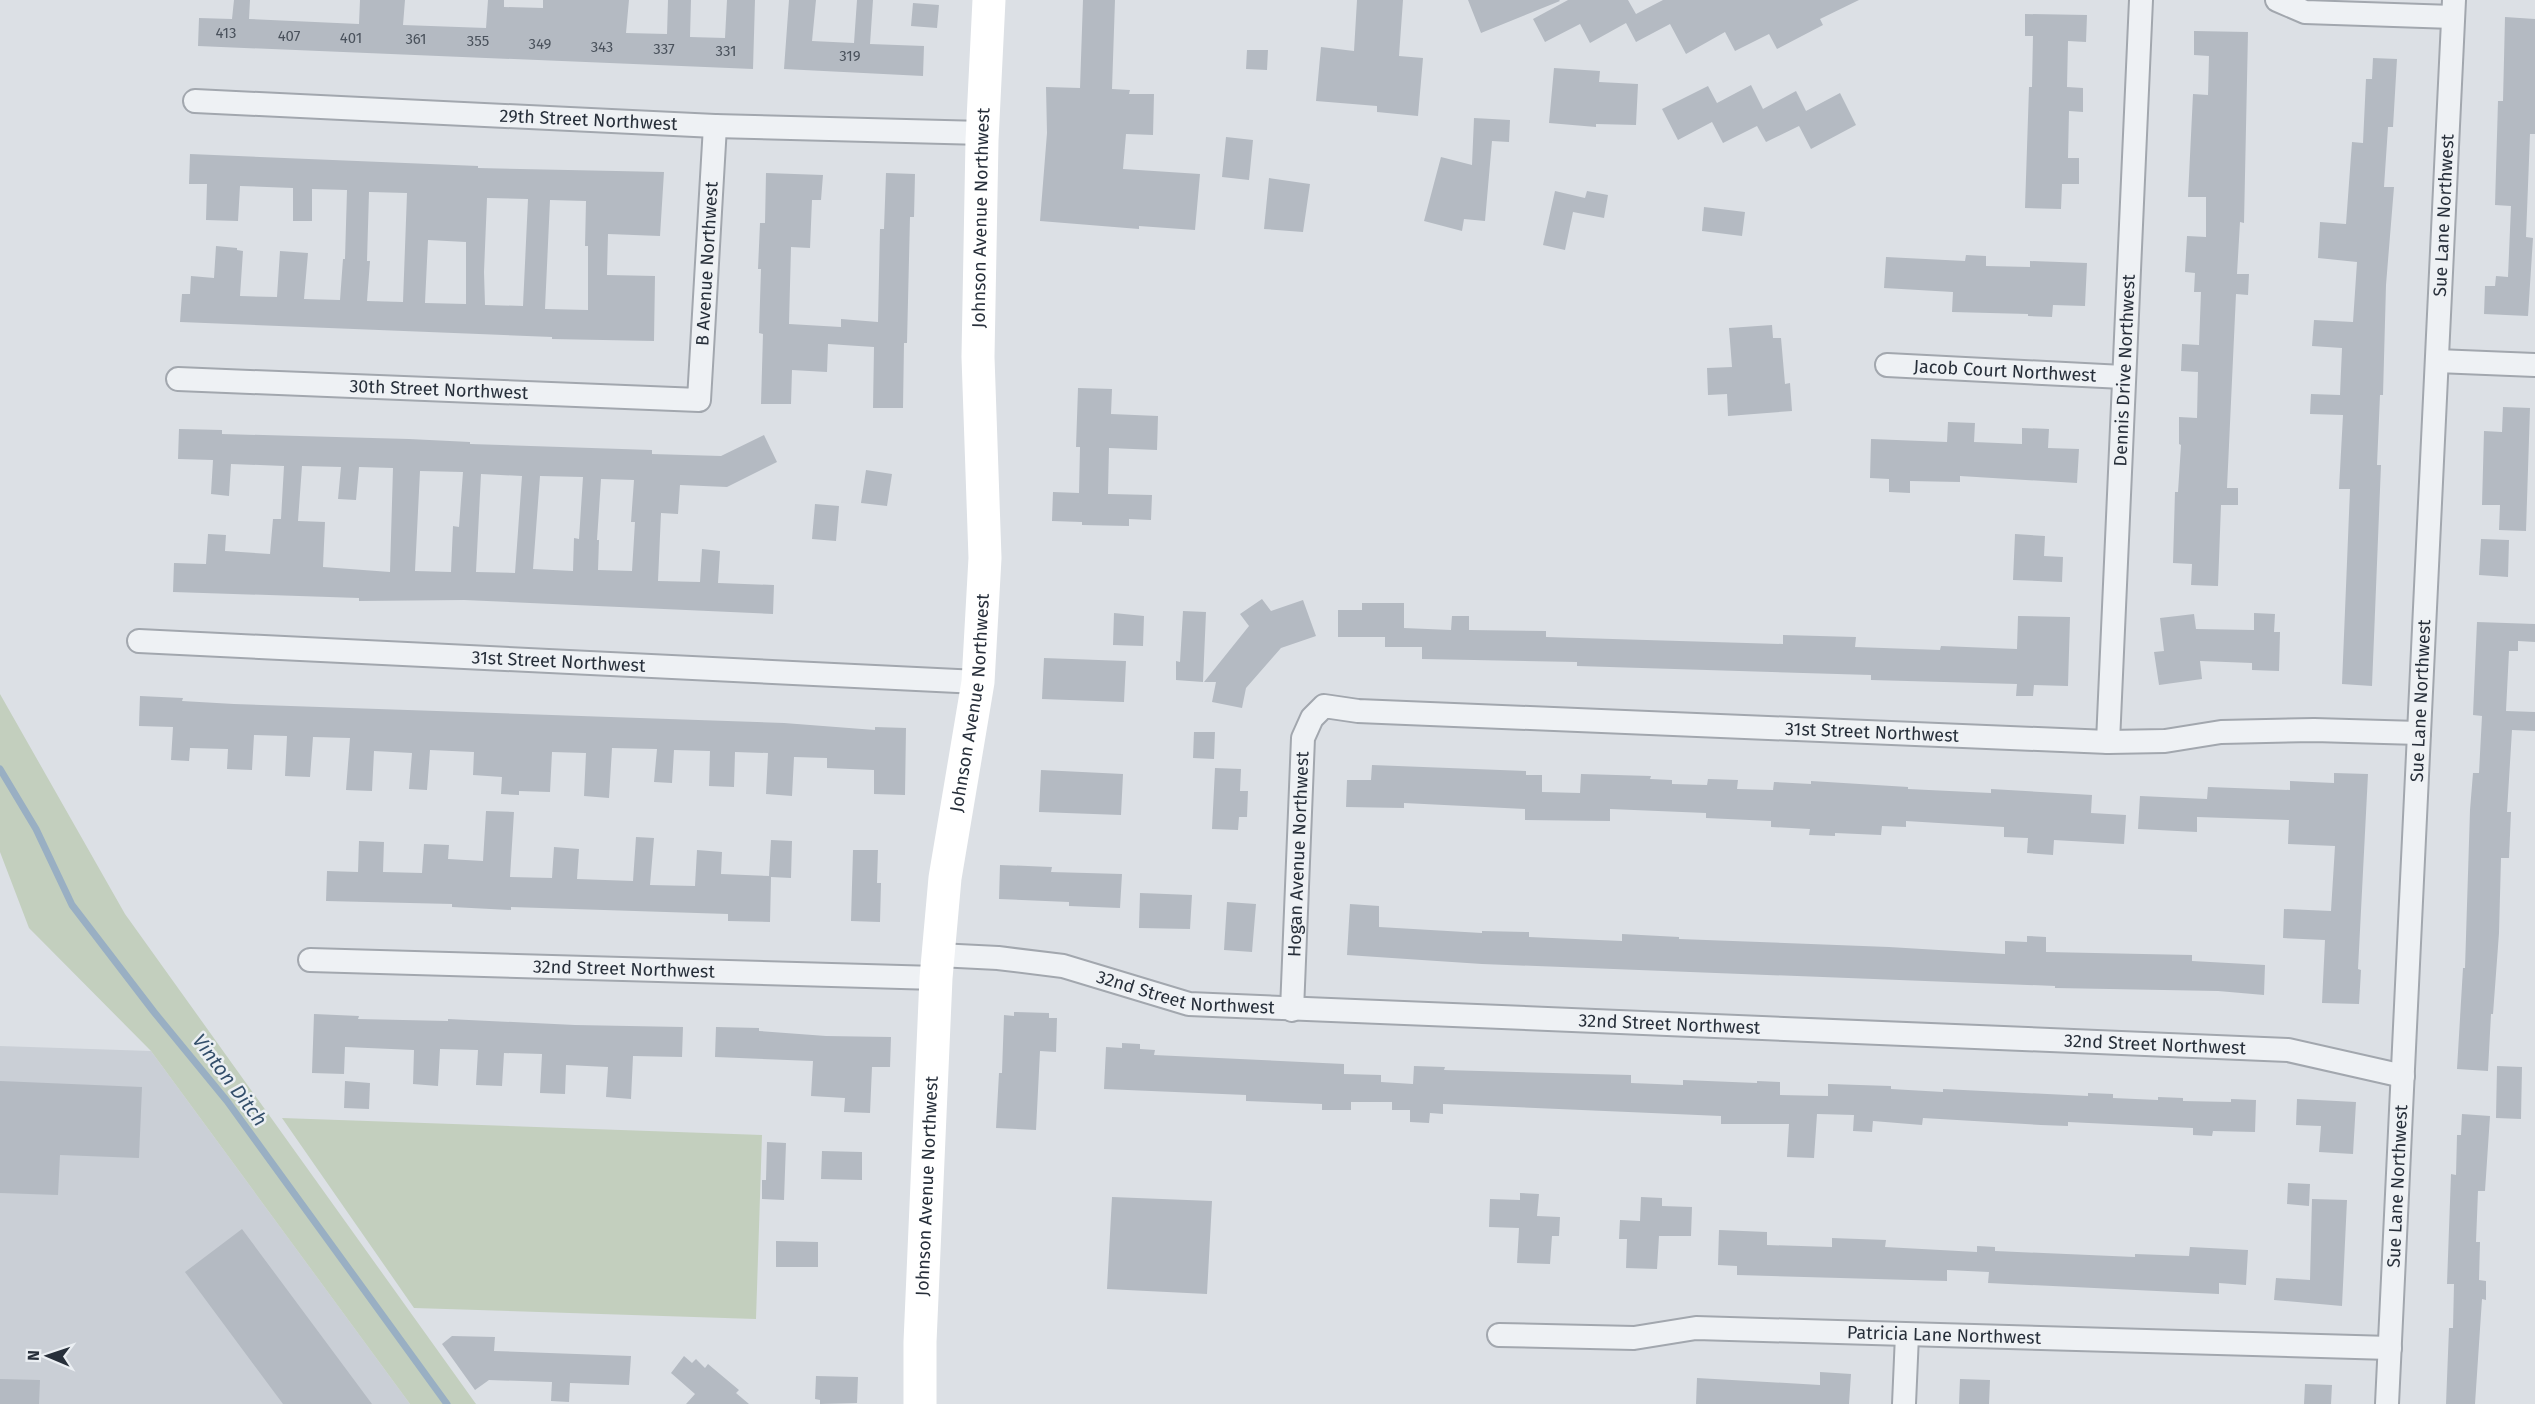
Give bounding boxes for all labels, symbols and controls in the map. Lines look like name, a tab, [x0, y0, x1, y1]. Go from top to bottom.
house number: 413	[215, 24, 237, 42]
house number: 407	[278, 27, 301, 45]
house number: 401	[340, 29, 362, 47]
house number: 361	[405, 30, 427, 48]
house number: 355	[467, 32, 489, 50]
house number: 349	[529, 35, 552, 53]
house number: 343	[591, 38, 613, 56]
house number: 337	[653, 40, 675, 58]
house number: 331	[715, 42, 737, 60]
house number: 319	[839, 47, 861, 65]
street label: 29th Street Northwest	[499, 105, 679, 135]
street label: Johnson Avenue Northwest	[968, 107, 995, 328]
street label: Sue Lane Northwest	[2429, 133, 2459, 297]
street label: B Avenue Northwest	[691, 180, 723, 347]
street label: Dennis Drive Northwest	[2109, 273, 2140, 467]
street label: Jacob Court Northwest	[1913, 355, 2097, 387]
street label: 30th Street Northwest	[349, 375, 529, 404]
street label: Johnson Avenue Northwest	[945, 592, 994, 814]
street label: Sue Lane Northwest	[2406, 618, 2435, 783]
street label: 31st Street Northwest	[471, 646, 646, 677]
street label: 31st Street Northwest	[1785, 718, 1960, 747]
street label: Hogan Avenue Northwest	[1283, 750, 1313, 957]
street label: 32nd Street Northwest	[533, 955, 716, 983]
street label: 32nd Street Northwest	[1094, 966, 1276, 1019]
street label: 32nd Street Northwest	[1578, 1009, 1761, 1039]
water label: Vinton Ditch	[188, 1029, 272, 1131]
street label: 32nd Street Northwest	[2064, 1030, 2247, 1059]
street label: Johnson Avenue Northwest	[911, 1075, 943, 1297]
street label: Sue Lane Northwest	[2383, 1104, 2412, 1268]
street label: Patricia Lane Northwest	[1847, 1321, 2042, 1349]
north arrow	[18, 1326, 78, 1386]
text: N	[24, 1350, 43, 1361]

